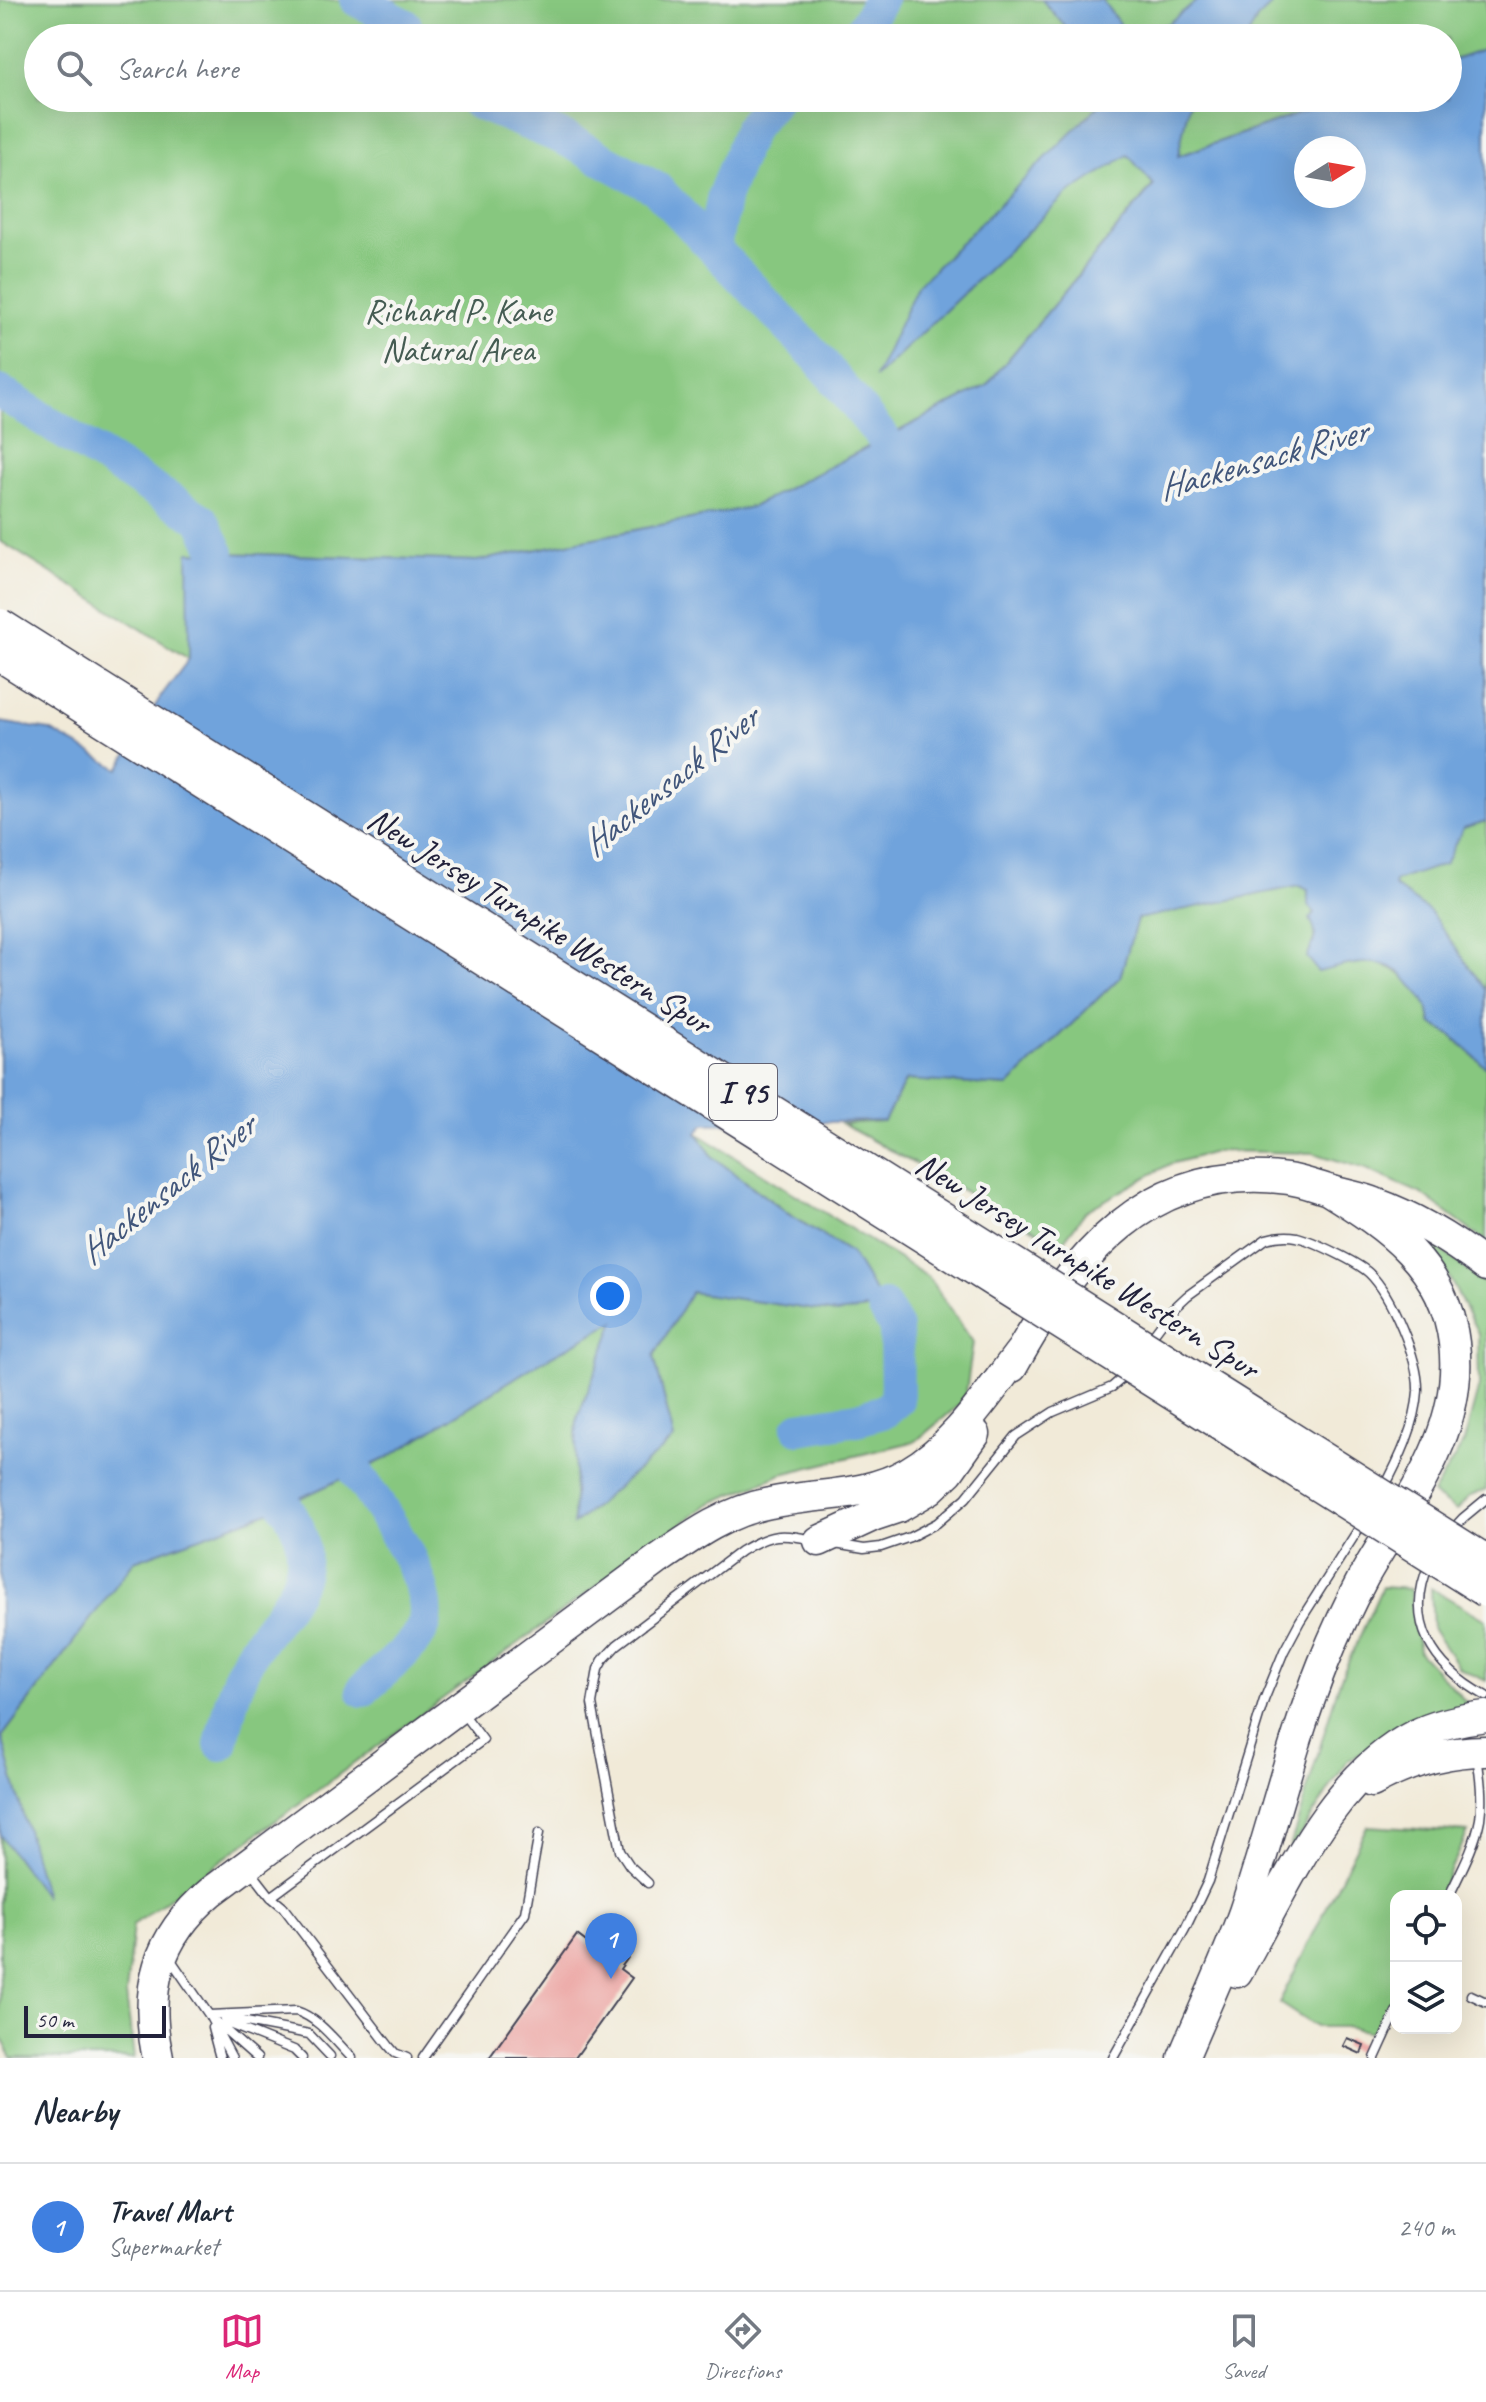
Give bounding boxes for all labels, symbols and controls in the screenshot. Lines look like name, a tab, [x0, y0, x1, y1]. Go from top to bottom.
search box	[24, 24, 1462, 112]
icon: search	[52, 46, 96, 90]
text: Search here	[116, 49, 238, 87]
north arrow	[1294, 136, 1366, 208]
park label: Richard P. Kane Natural Area	[364, 289, 553, 371]
water label: Hackensack River	[1153, 406, 1376, 511]
water label: Hackensack River	[572, 692, 771, 866]
street label: New Jersey Turnpike Western Spur	[360, 797, 722, 1045]
road number: I 95	[709, 1064, 777, 1120]
water label: Hackensack River	[69, 1100, 268, 1274]
street label: New Jersey Turnpike Western Spur	[908, 1142, 1270, 1390]
your location	[590, 1276, 630, 1316]
map controls	[1390, 1890, 1462, 2034]
button: locate	[1390, 1890, 1462, 1962]
pin: 1	[585, 1913, 637, 1979]
button: layers	[1390, 1962, 1462, 2034]
scale bar	[24, 2002, 166, 2038]
text: 50 m	[36, 2006, 73, 2034]
text: Nearby	[32, 2089, 118, 2132]
text: Travel Mart	[108, 2192, 231, 2230]
text: 1	[52, 2211, 64, 2244]
text: 240 m	[1398, 2211, 1454, 2244]
text: Supermarket	[108, 2230, 219, 2263]
tab: Map	[220, 2309, 264, 2385]
tab: Directions	[705, 2309, 781, 2385]
tab: Saved	[1222, 2309, 1266, 2385]

